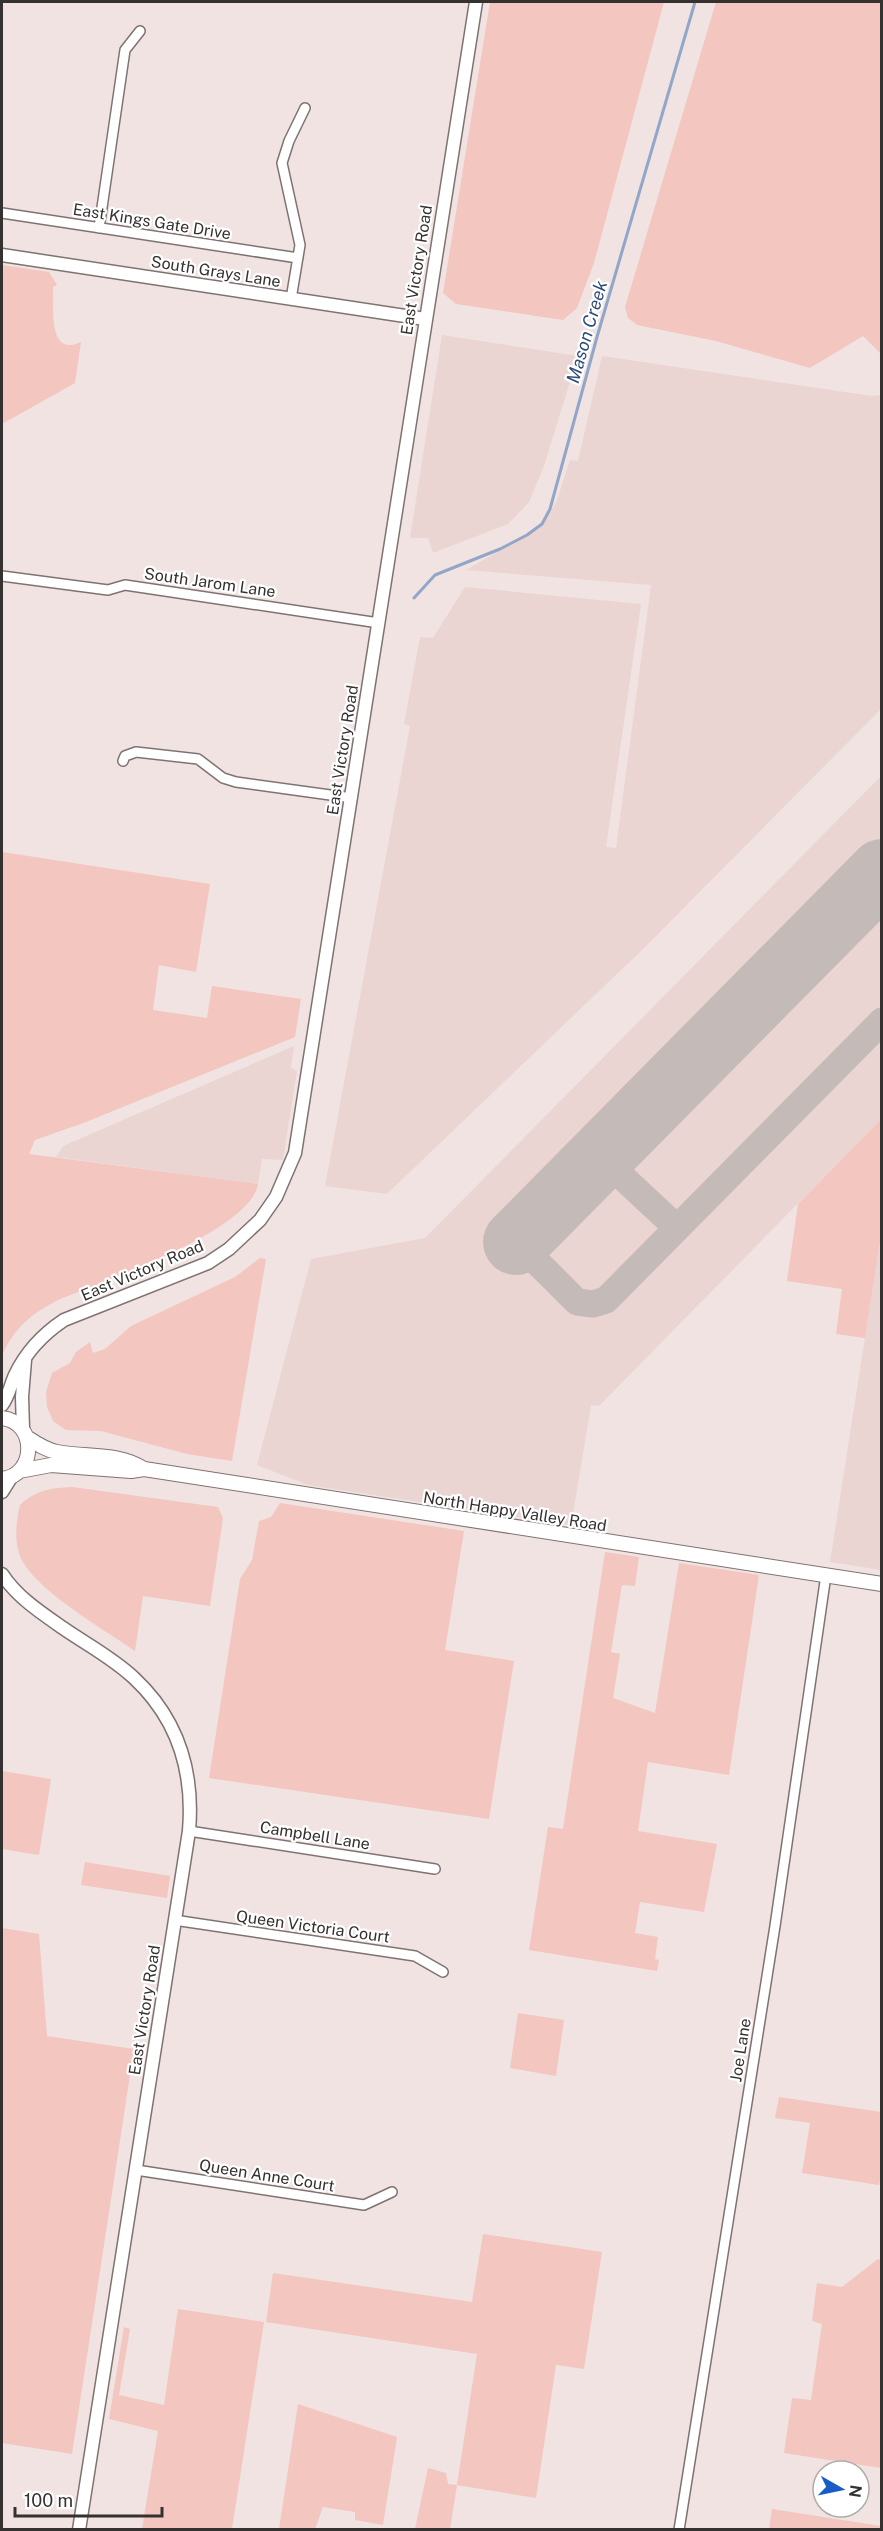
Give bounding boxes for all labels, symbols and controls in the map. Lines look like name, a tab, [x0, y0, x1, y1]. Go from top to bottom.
street label: East Kings Gate Drive	[72, 200, 232, 243]
street label: East Victory Road	[397, 204, 436, 336]
street label: South Grays Lane	[150, 252, 282, 291]
water label: Mason Creek	[562, 278, 611, 386]
street label: South Jarom Lane	[143, 564, 277, 601]
street label: East Victory Road	[323, 684, 362, 816]
street label: East Victory Road	[78, 1236, 206, 1305]
street label: North Happy Valley Road	[422, 1488, 608, 1535]
street label: Campbell Lane	[259, 1817, 371, 1854]
street label: Queen Victoria Court	[235, 1906, 391, 1947]
street label: East Victory Road	[125, 1944, 164, 2076]
street label: Joe Lane	[726, 2017, 755, 2083]
street label: Queen Anne Court	[198, 2155, 336, 2196]
north arrow	[811, 2459, 871, 2519]
scale bar	[15, 2480, 162, 2518]
text: N	[845, 2484, 866, 2499]
text: 100 m	[24, 2490, 73, 2511]

